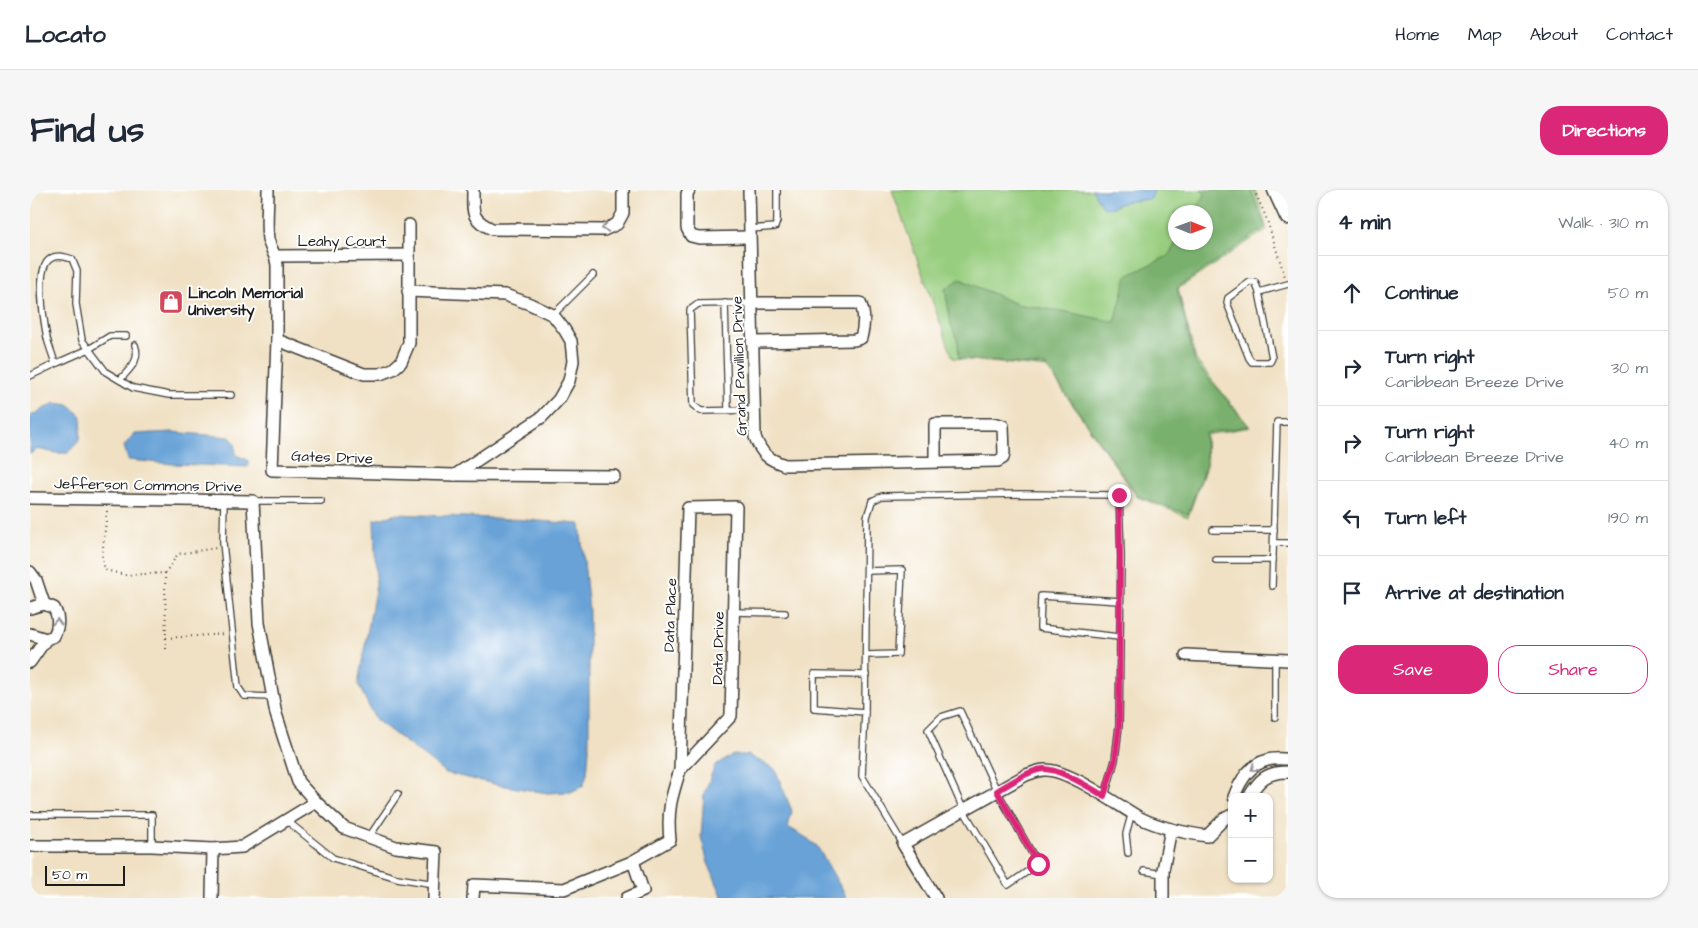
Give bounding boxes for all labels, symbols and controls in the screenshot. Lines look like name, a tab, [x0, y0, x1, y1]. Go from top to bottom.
text: Locato	[25, 18, 106, 52]
text: Home	[1395, 22, 1440, 47]
text: Map	[1468, 22, 1502, 47]
text: About	[1530, 22, 1578, 47]
text: Contact	[1606, 22, 1673, 47]
text: Find us	[30, 106, 144, 155]
button: Directions	[1540, 106, 1668, 155]
north arrow	[1168, 205, 1213, 250]
text: 4 min	[1338, 208, 1391, 237]
text: Walk · 310 m	[1558, 212, 1648, 234]
one-way arrow	[600, 222, 609, 233]
street label: Leahy Court	[298, 231, 386, 253]
icon: ahead	[1338, 279, 1366, 307]
text: Continue	[1385, 280, 1459, 307]
text: 50 m	[1608, 282, 1648, 304]
place label: Lincoln Memorial University	[188, 283, 304, 322]
shop icon: Lincoln Memorial University	[158, 289, 184, 315]
street label: Grand Pavillion Drive	[727, 296, 752, 436]
text: Turn right	[1385, 344, 1474, 371]
icon: right	[1338, 354, 1366, 382]
text: 30 m	[1611, 357, 1648, 379]
text: Caribbean Breeze Drive	[1385, 371, 1564, 393]
text: Turn right	[1385, 419, 1474, 446]
icon: right	[1338, 429, 1366, 457]
text: 40 m	[1608, 432, 1648, 454]
street label: Gates Drive	[291, 446, 373, 469]
text: Caribbean Breeze Drive	[1385, 446, 1564, 468]
street label: Jefferson Commons Drive	[54, 473, 242, 498]
route end	[1108, 484, 1131, 507]
icon: left	[1338, 504, 1366, 532]
text: Turn left	[1385, 505, 1466, 532]
text: 190 m	[1608, 507, 1648, 529]
street label: Data Place	[659, 578, 682, 652]
icon: arrive	[1338, 579, 1366, 607]
text: Arrive at destination	[1385, 580, 1564, 607]
street label: Data Drive	[707, 611, 730, 685]
one-way arrow	[52, 617, 62, 625]
button: Save	[1338, 645, 1488, 694]
button: Share	[1498, 645, 1648, 694]
one-way arrow	[1251, 762, 1260, 771]
map controls	[1228, 793, 1273, 883]
button: +	[1228, 793, 1273, 838]
button: −	[1228, 838, 1273, 883]
route start	[1027, 853, 1050, 876]
scale bar	[45, 863, 125, 886]
text: 50 m	[52, 865, 87, 885]

